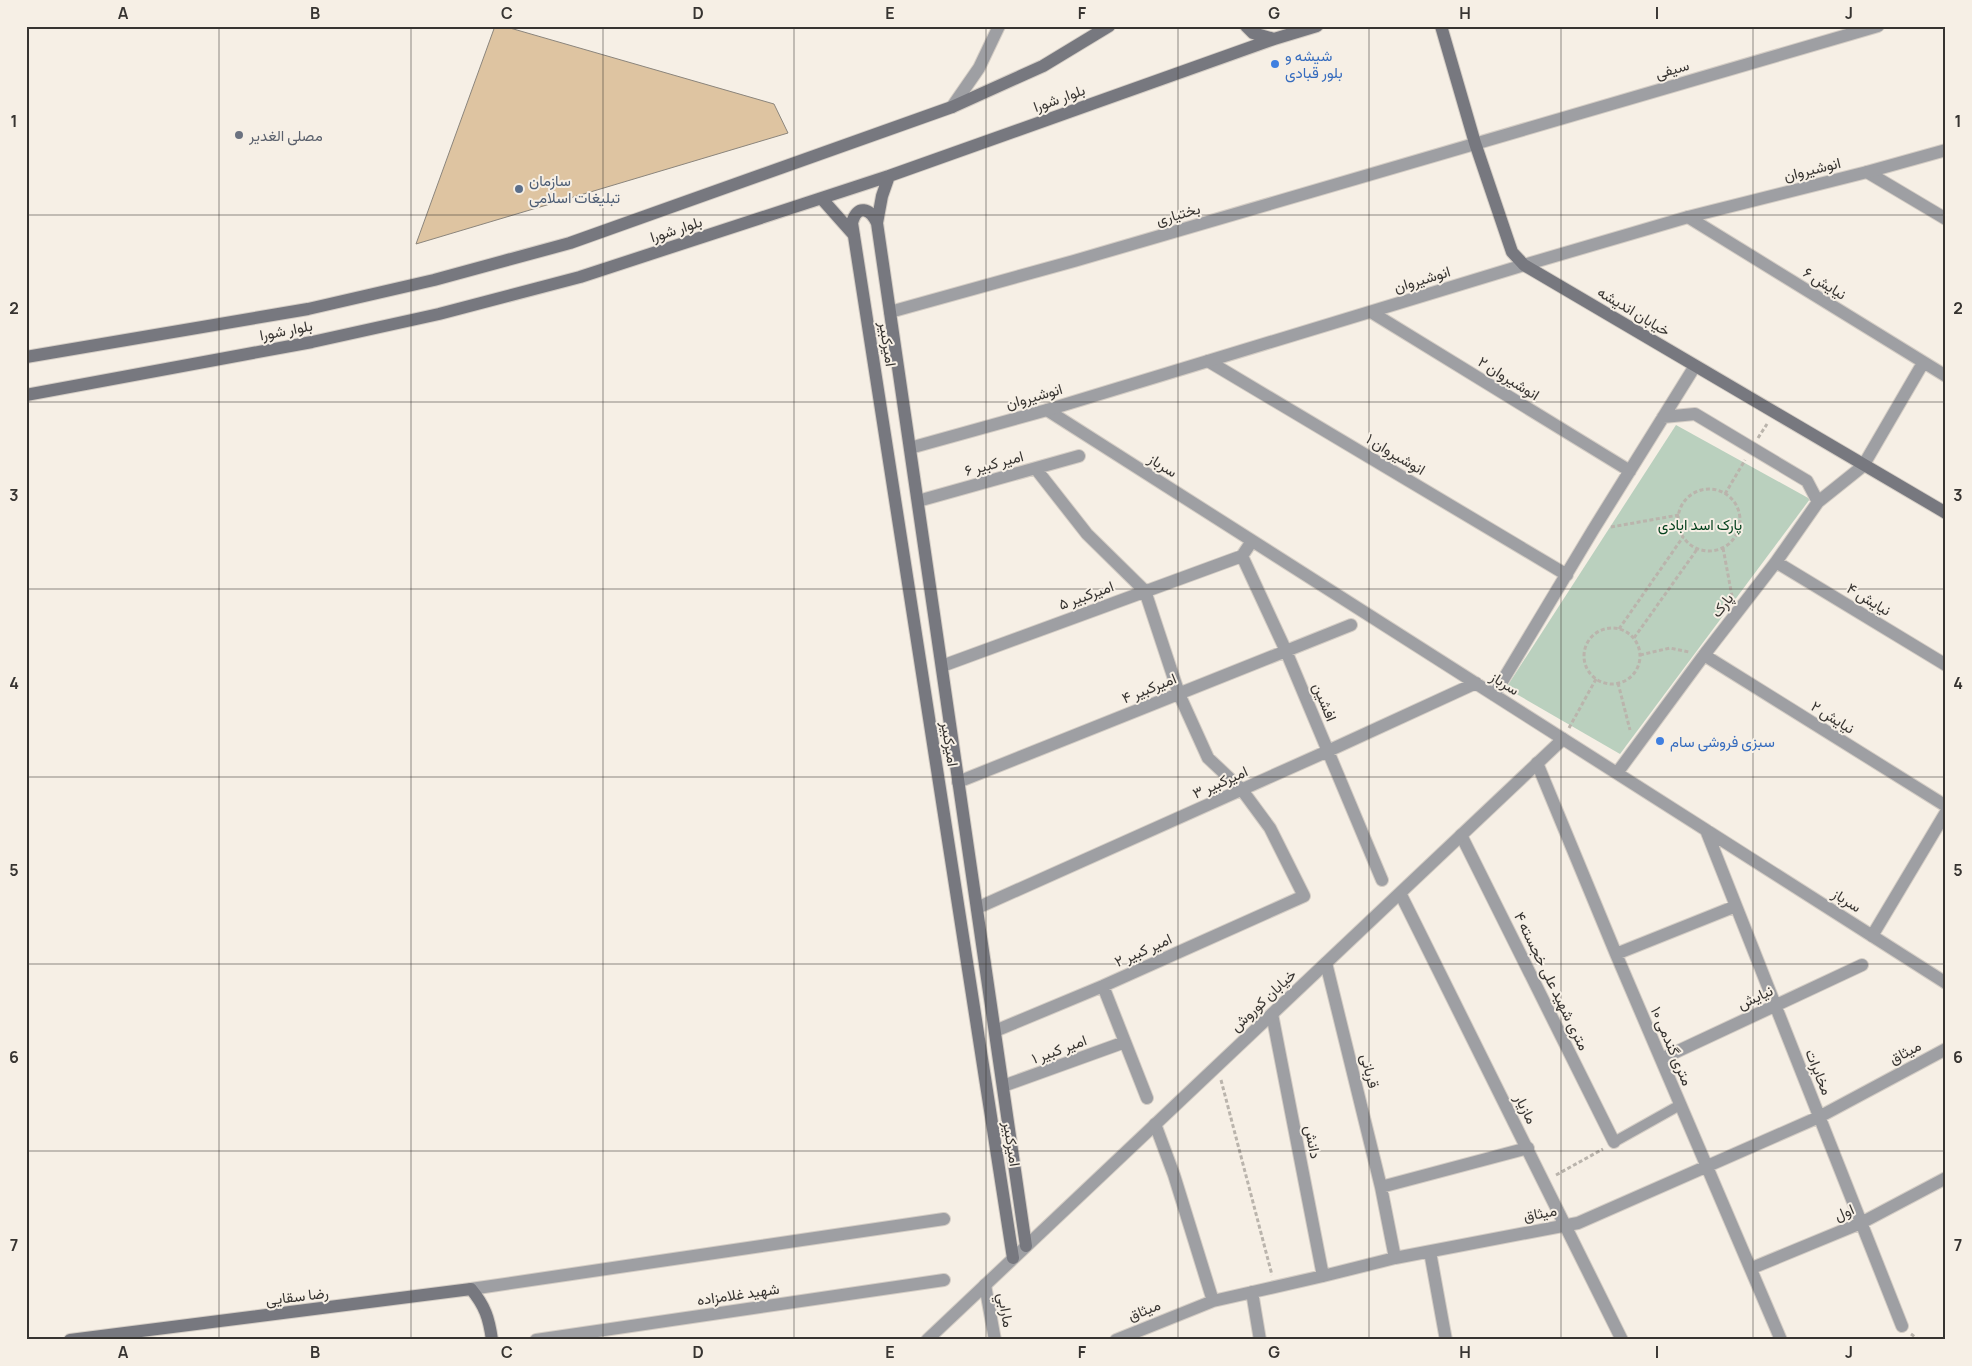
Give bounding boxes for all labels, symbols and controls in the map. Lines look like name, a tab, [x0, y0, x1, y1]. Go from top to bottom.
text: A	[118, 2, 129, 24]
text: B	[310, 2, 320, 24]
text: C	[501, 2, 513, 24]
text: D	[692, 2, 704, 24]
text: E	[885, 2, 895, 24]
text: F	[1078, 2, 1087, 24]
text: G	[1268, 2, 1280, 24]
text: H	[1459, 2, 1471, 24]
text: I	[1655, 2, 1659, 24]
text: J	[1845, 2, 1853, 24]
place label: شیشه و بلور قبادی	[1285, 45, 1343, 83]
street label: سیفی	[1653, 54, 1692, 84]
marker: شیشه و بلور قبادی	[1269, 58, 1281, 70]
street label: بلوار شورا	[1030, 79, 1088, 117]
text: 1	[10, 110, 18, 132]
text: 1	[1954, 110, 1962, 132]
place label: مصلی الغدیر	[248, 125, 323, 146]
marker: مصلی الغدیر	[233, 129, 245, 141]
street label: انوشیروان	[1781, 152, 1843, 186]
place label: سازمان تبلیغات اسلامی	[529, 170, 620, 208]
marker: سازمان تبلیغات اسلامی	[513, 183, 525, 195]
street label: بختیاری	[1153, 198, 1203, 230]
street label: بلوار شورا	[647, 211, 705, 247]
street label: انوشیروان	[1391, 260, 1453, 298]
street label: نیایش ۶	[1799, 262, 1851, 304]
street label: خیابان اندیشه	[1594, 281, 1674, 341]
text: 2	[9, 297, 19, 319]
text: 2	[1953, 297, 1963, 319]
street label: بلوار شورا	[258, 315, 314, 345]
street label: امیرکبیر	[874, 319, 902, 368]
street label: انوشیروان ۲	[1474, 351, 1544, 405]
street label: انوشیروان	[1003, 378, 1065, 414]
street label: انوشیروان ۱	[1363, 428, 1429, 480]
street label: امیر کبیر ۶	[962, 445, 1026, 481]
street label: سرباز	[1144, 447, 1182, 482]
text: 3	[9, 484, 19, 506]
text: 3	[1953, 484, 1963, 506]
park label: پارک اسد ابادی	[1658, 514, 1742, 535]
street label: امیرکبیر ۵	[1055, 575, 1117, 615]
street label: نیایش ۴	[1843, 578, 1895, 620]
street label: پارک	[1706, 588, 1738, 622]
street label: سرباز	[1486, 665, 1524, 700]
street label: امیرکبیر ۴	[1119, 668, 1179, 708]
text: 4	[9, 672, 19, 694]
text: 4	[1953, 672, 1963, 694]
street label: افشین	[1308, 680, 1342, 724]
street label: نیایش ۲	[1807, 695, 1859, 739]
street label: امیرکبیر	[936, 719, 964, 768]
place label: سبزی فروشی سام	[1670, 731, 1775, 752]
marker: سبزی فروشی سام	[1654, 735, 1666, 747]
street label: امیرکبیر ۳	[1189, 761, 1251, 803]
text: 5	[9, 859, 19, 881]
text: 5	[1953, 859, 1963, 881]
street label: سرباز	[1828, 882, 1866, 917]
street label: ۴ متری شهید علی خجسته	[1509, 908, 1595, 1054]
street label: امیر کبیر ۲	[1111, 928, 1175, 972]
street label: خیابان کوروش	[1225, 964, 1301, 1036]
street label: نیایش	[1734, 980, 1776, 1014]
street label: ۱۰ متری گندمی	[1646, 1003, 1698, 1089]
street label: امیر کبیر ۱	[1029, 1029, 1089, 1069]
street label: میثاق	[1885, 1035, 1925, 1069]
text: 6	[9, 1046, 19, 1068]
street label: مخابرات	[1800, 1046, 1838, 1098]
text: 6	[1953, 1046, 1963, 1068]
street label: قربانی	[1356, 1052, 1384, 1090]
street label: مازیار	[1509, 1090, 1542, 1127]
street label: امیرکبیر	[998, 1119, 1026, 1168]
street label: دانش	[1299, 1124, 1327, 1160]
street label: اول	[1831, 1198, 1857, 1226]
street label: میثاق	[1522, 1199, 1558, 1227]
text: 7	[10, 1234, 18, 1256]
text: 7	[1954, 1234, 1962, 1256]
street label: شهید غلامزاده	[695, 1278, 781, 1310]
street label: رضا سقایی	[264, 1282, 330, 1310]
street label: مارابي	[990, 1291, 1019, 1330]
street label: میثاق	[1125, 1294, 1163, 1326]
text: A	[118, 1341, 129, 1363]
text: B	[310, 1341, 320, 1363]
text: C	[501, 1341, 513, 1363]
text: D	[692, 1341, 704, 1363]
text: E	[885, 1341, 895, 1363]
text: F	[1078, 1341, 1087, 1363]
text: G	[1268, 1341, 1280, 1363]
text: H	[1459, 1341, 1471, 1363]
text: I	[1655, 1341, 1659, 1363]
text: J	[1845, 1341, 1853, 1363]

